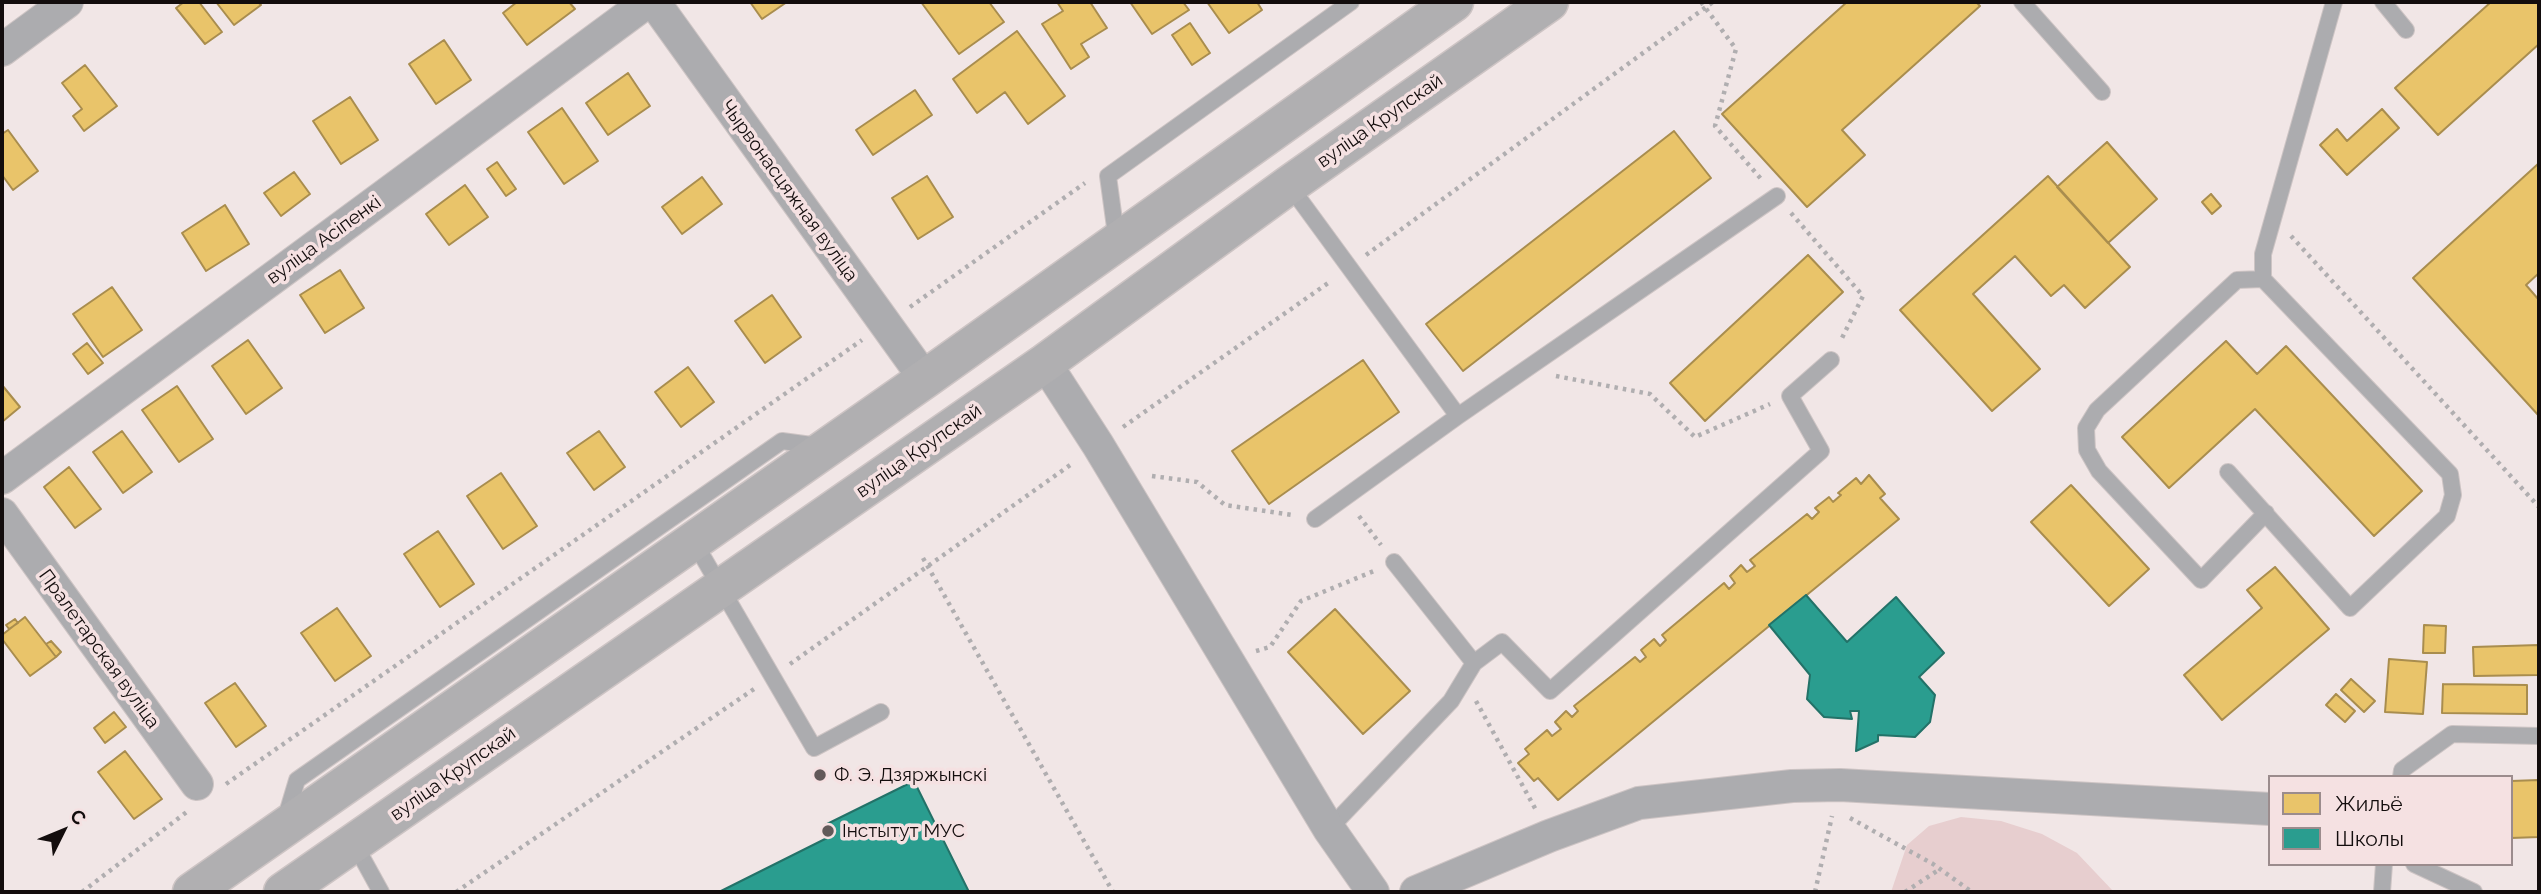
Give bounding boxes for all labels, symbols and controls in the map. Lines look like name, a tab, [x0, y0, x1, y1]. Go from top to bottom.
street label: вуліца Крупскай	[1313, 69, 1447, 173]
street label: Чырвонасцяжная вуліца	[715, 96, 863, 286]
street label: вуліца Асіпенкі	[262, 191, 386, 289]
street label: вуліца Крупскай	[852, 399, 986, 503]
street label: Пралетарская вуліца	[34, 565, 164, 733]
street label: вуліца Крупскай	[386, 722, 520, 826]
place label: Ф. Э. Дзяржынскі	[834, 764, 987, 786]
marker: Ф. Э. Дзяржынскі	[812, 767, 828, 783]
legend	[2268, 775, 2513, 866]
text: Жильё	[2335, 791, 2403, 816]
north arrow	[28, 796, 98, 866]
text: С	[66, 804, 91, 829]
place label: Інстытут МУС	[842, 820, 965, 842]
marker: Інстытут МУС	[820, 823, 836, 839]
text: Школы	[2335, 826, 2404, 851]

